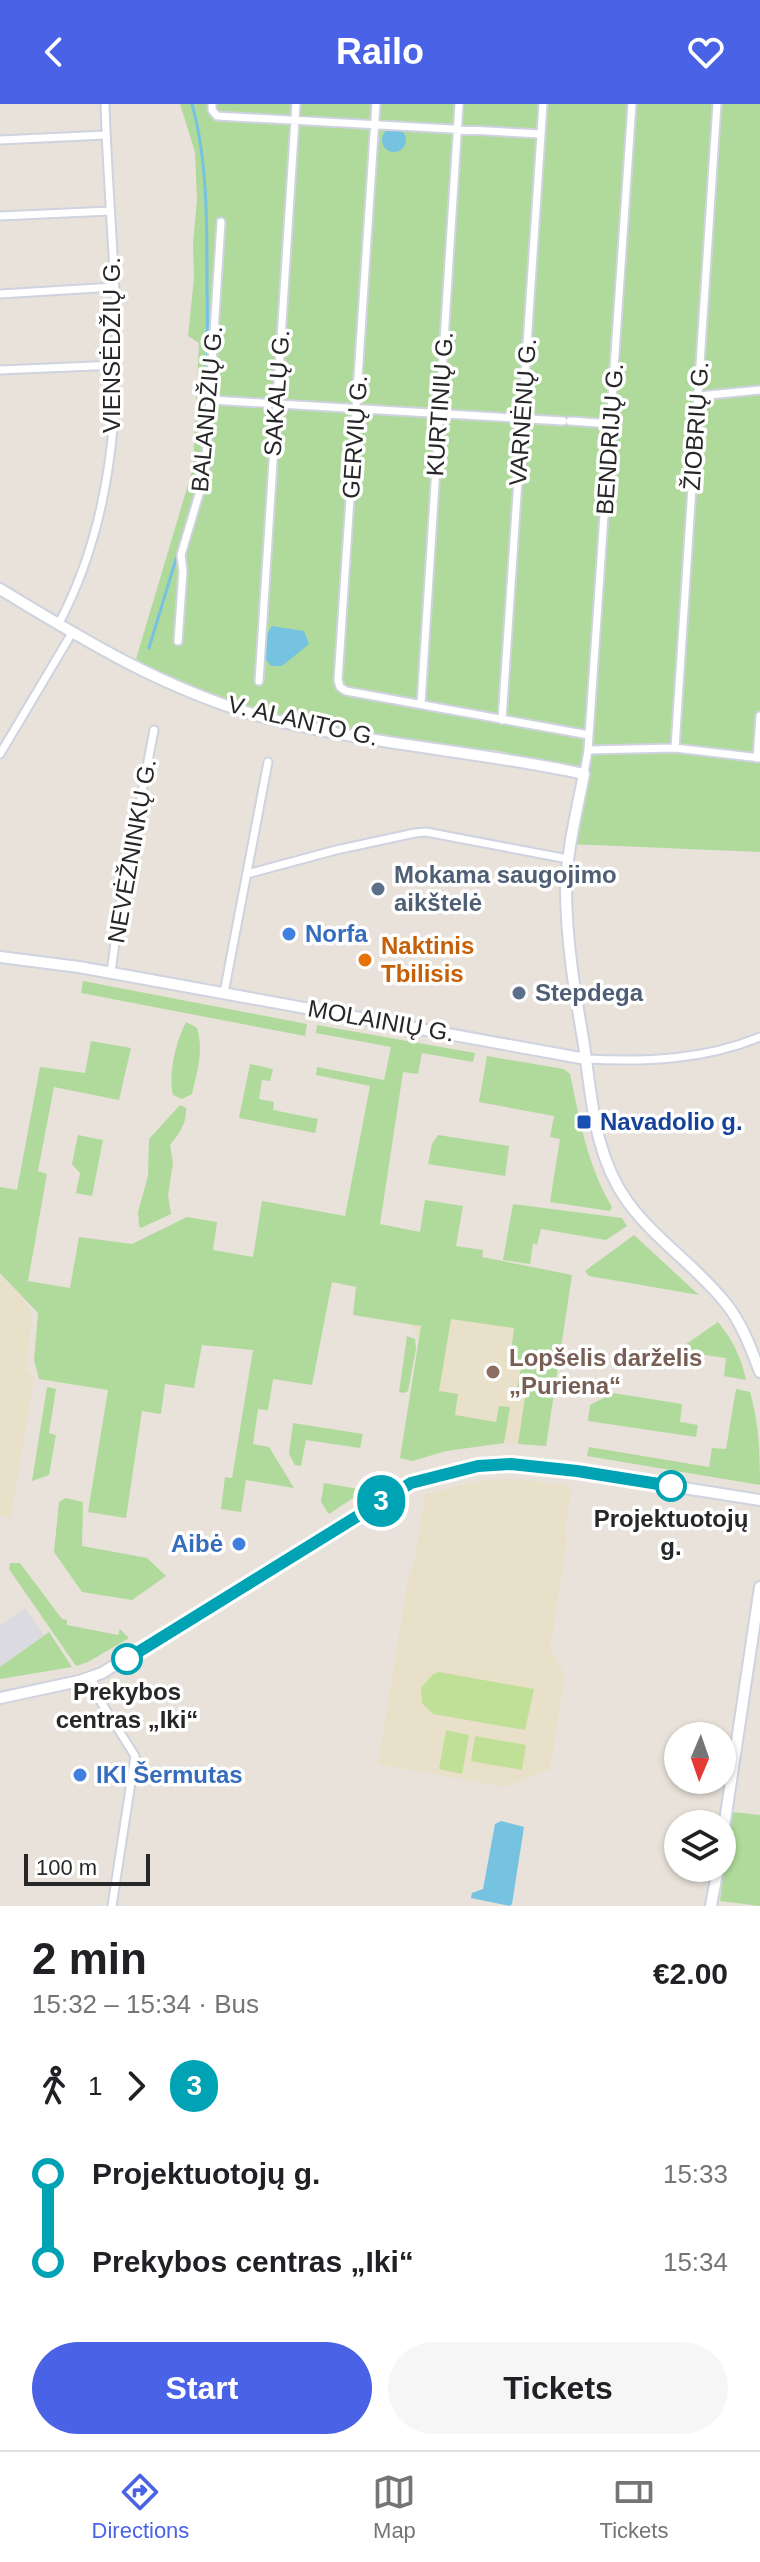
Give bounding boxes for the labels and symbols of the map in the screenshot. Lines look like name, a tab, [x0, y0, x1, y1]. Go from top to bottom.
street label: VIENSĖDŽIŲ G.	[98, 257, 125, 433]
street label: BALANDŽIŲ G.	[186, 325, 227, 493]
street label: SAKALŲ G.	[259, 329, 294, 457]
street label: KURTINIŲ G.	[421, 331, 458, 477]
street label: VARNĖNŲ G.	[504, 337, 541, 487]
street label: ŽIOBRIŲ G.	[678, 361, 713, 491]
street label: BENDRIJŲ G.	[591, 362, 628, 516]
street label: GERVIŲ G.	[337, 374, 372, 500]
street label: V. ALANTO G.	[225, 690, 381, 751]
street label: NEVĖŽNINKŲ G.	[102, 757, 161, 945]
place label: Mokama saugojimo aikštelė	[394, 861, 617, 916]
marker: Mokama saugojimo aikštelė	[369, 880, 387, 898]
place label: Norfa	[305, 920, 368, 947]
marker: Norfa	[280, 925, 298, 943]
place label: Naktinis Tbilisis	[381, 932, 474, 987]
marker: Naktinis Tbilisis	[356, 951, 374, 969]
place label: Stepdega	[535, 979, 644, 1006]
marker: Stepdega	[510, 984, 528, 1002]
street label: MOLAINIŲ G.	[306, 994, 456, 1047]
place label: Navadolio g.	[600, 1108, 743, 1135]
marker: Navadolio g.	[575, 1113, 593, 1131]
place label: Lopšelis darželis „Puriena“	[509, 1344, 702, 1399]
marker: Lopšelis darželis „Puriena“	[484, 1363, 502, 1381]
marker: Projektuotojų g.	[656, 1471, 686, 1501]
line badge: 3	[355, 1475, 407, 1527]
place label: Projektuotojų g.	[594, 1505, 748, 1560]
place label: Aibė	[171, 1530, 223, 1557]
marker: Aibė	[230, 1535, 248, 1553]
marker: Prekybos centras „Iki“	[112, 1644, 142, 1674]
place label: Prekybos centras „Iki“	[56, 1678, 198, 1733]
north arrow	[664, 1722, 736, 1794]
place label: IKI Šermutas	[96, 1761, 243, 1788]
marker: IKI Šermutas	[71, 1766, 89, 1784]
scale bar	[24, 1850, 150, 1886]

